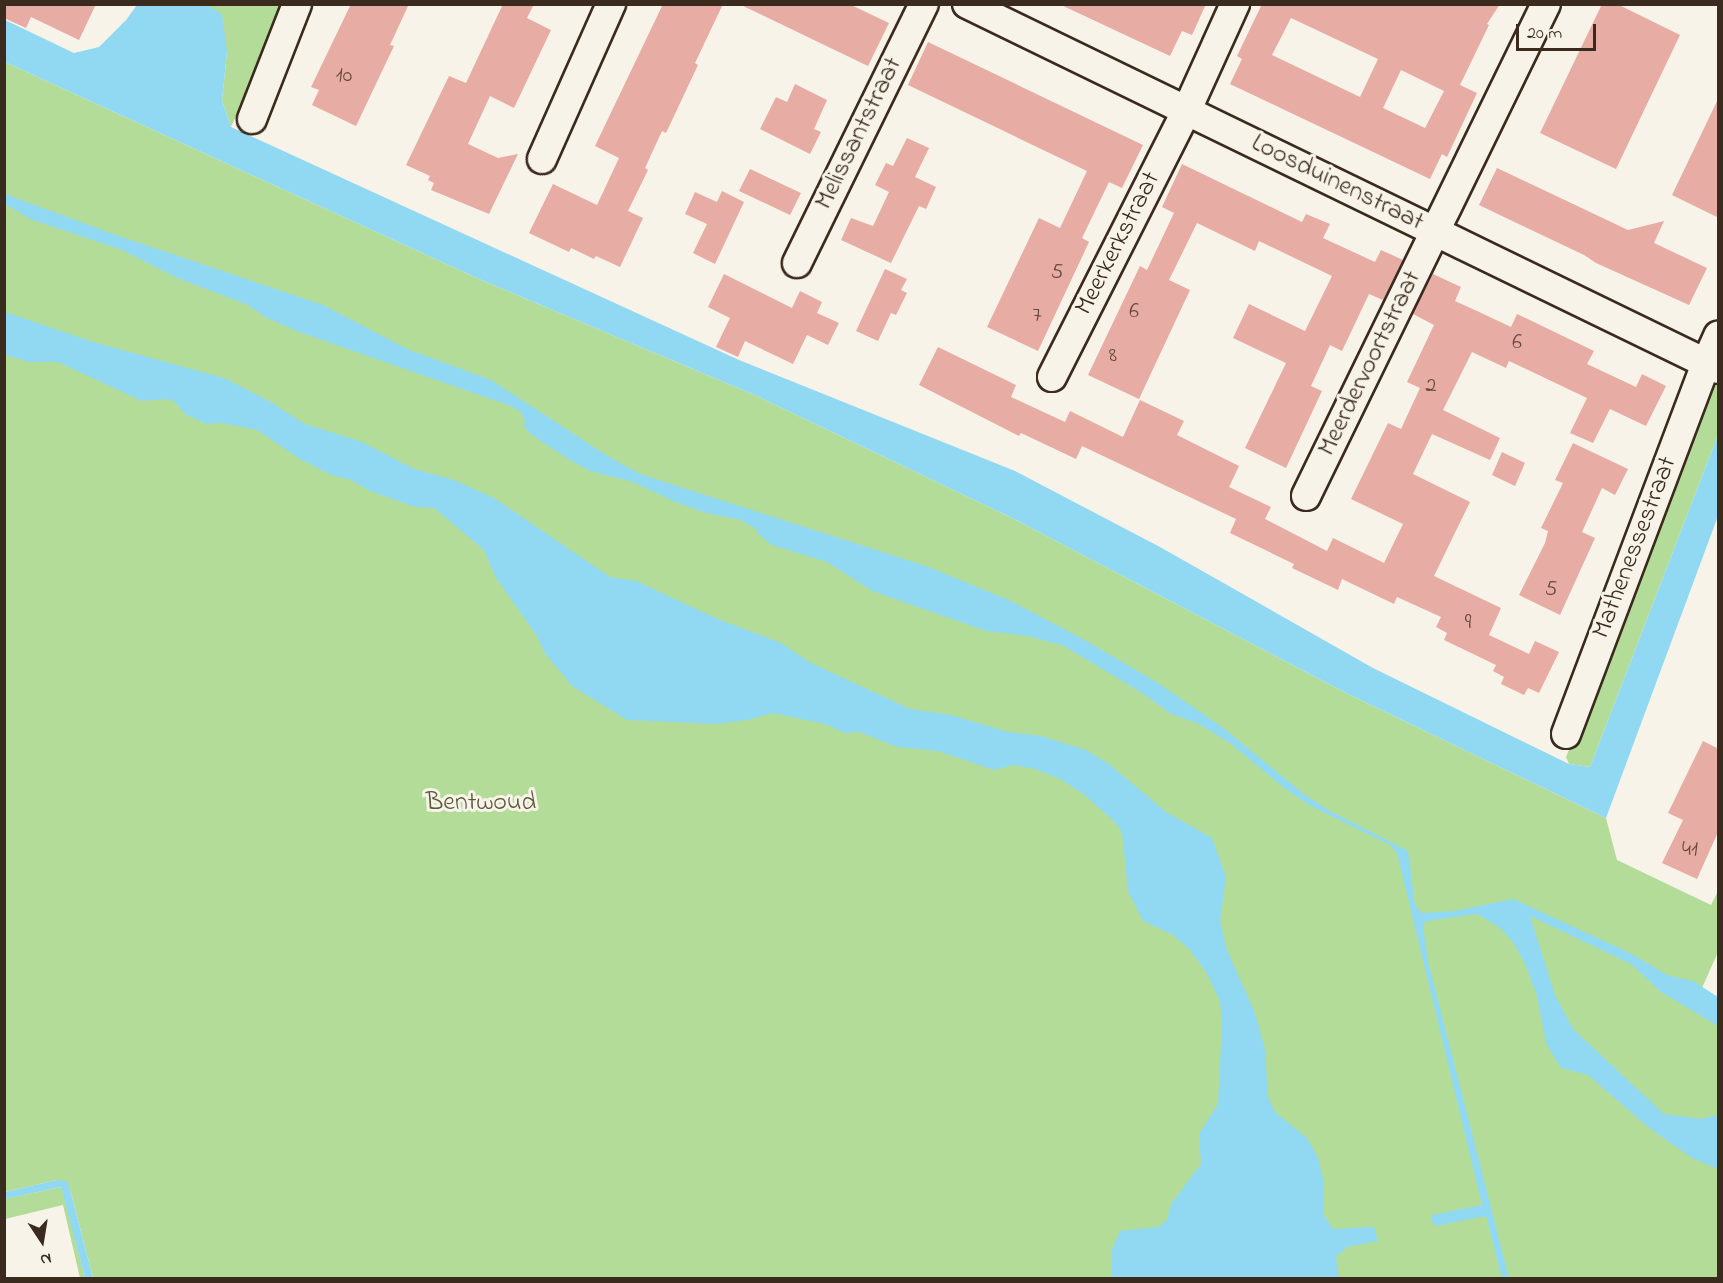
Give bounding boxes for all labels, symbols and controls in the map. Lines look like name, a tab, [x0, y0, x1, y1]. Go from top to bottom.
scale bar	[1519, 12, 1598, 50]
text: 20 m	[1527, 21, 1562, 47]
street label: Melissantstraat	[810, 53, 910, 215]
house number: 10	[336, 64, 352, 90]
street label: Loosduinenstraat	[1246, 129, 1428, 239]
street label: Meerkerkstraat	[1070, 167, 1168, 321]
house number: 5	[1051, 261, 1063, 287]
street label: Meerdervoortstraat	[1313, 266, 1429, 462]
house number: 6	[1129, 300, 1139, 326]
house number: 7	[1032, 304, 1042, 330]
house number: 6	[1512, 331, 1522, 357]
house number: 8	[1109, 344, 1117, 370]
house number: 2	[1426, 374, 1436, 400]
street label: Mathenessestraat	[1587, 453, 1685, 643]
house number: 5	[1545, 578, 1557, 604]
house number: 9	[1465, 611, 1471, 637]
park label: Bentwoud	[426, 788, 536, 820]
house number: 41	[1682, 838, 1698, 864]
north arrow	[12, 1211, 72, 1271]
text: N	[38, 1246, 54, 1271]

